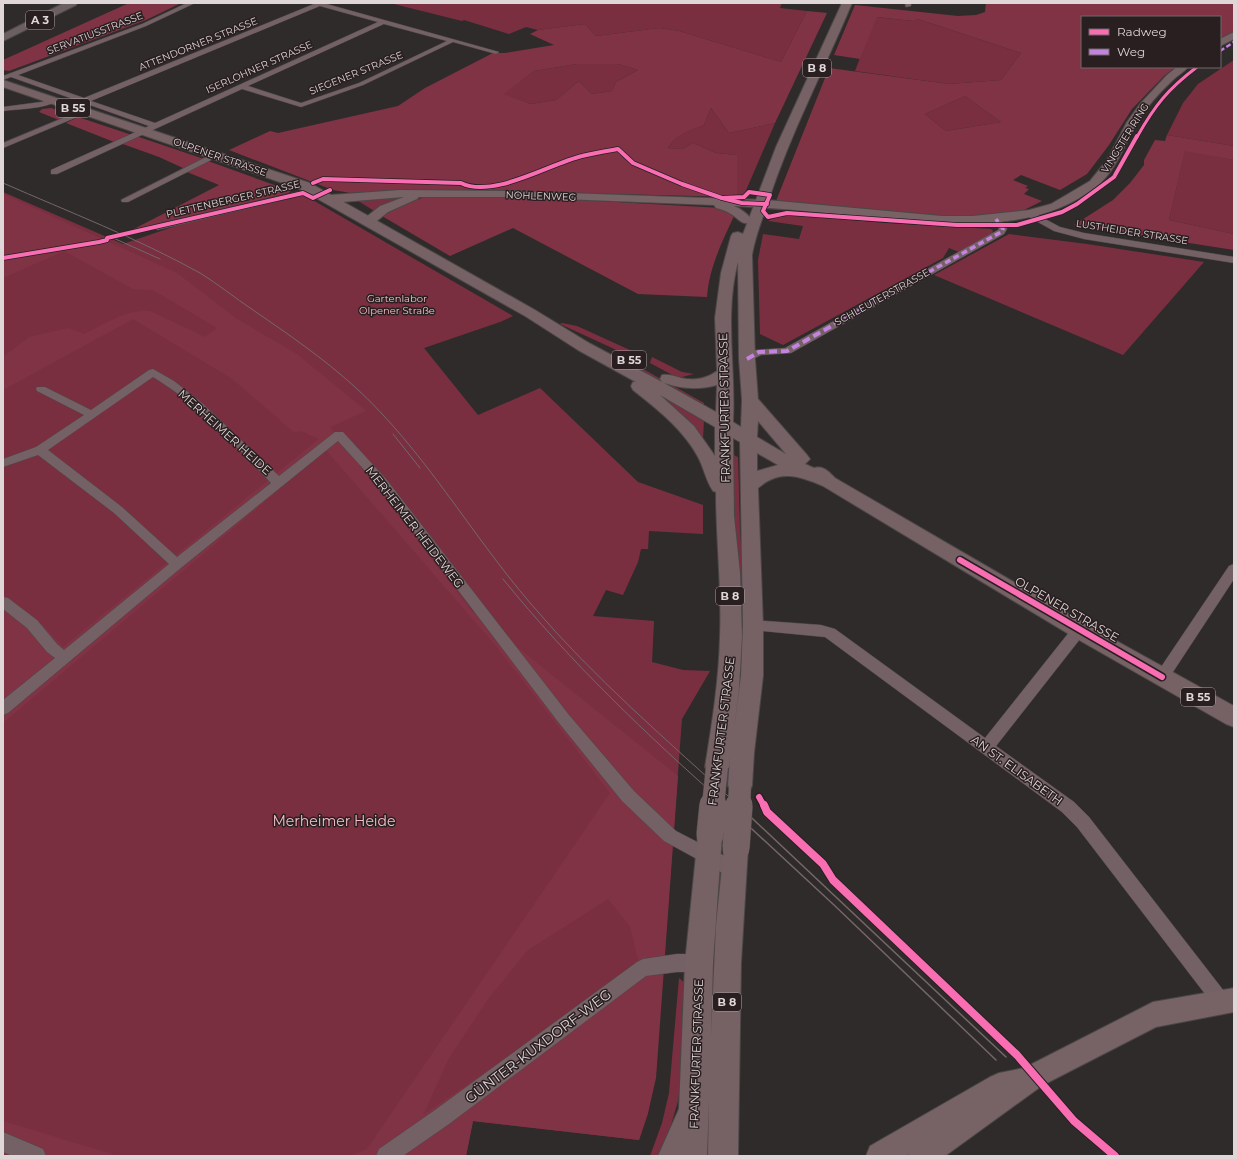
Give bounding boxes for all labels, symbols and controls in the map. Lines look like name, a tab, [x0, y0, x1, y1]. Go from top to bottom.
street label: SERVATIUSSTRASSE	[45, 9, 145, 57]
road number: A 3	[26, 11, 54, 29]
street label: ATTENDORNER STRASSE	[137, 14, 260, 74]
legend	[1081, 16, 1221, 68]
text: Radweg	[1117, 24, 1167, 39]
street label: ISERLOHNER STRASSE	[204, 38, 315, 96]
text: Weg	[1117, 44, 1145, 59]
street label: SIEGENER STRASSE	[307, 48, 405, 98]
road number: B 8	[803, 59, 831, 77]
road number: B 55	[56, 99, 90, 117]
street label: VINGSTER RING	[1098, 101, 1152, 175]
street label: OLPENER STRASSE	[172, 135, 269, 179]
street label: PLETTENBERGER STRASSE	[165, 177, 301, 221]
street label: NOHLENWEG	[506, 188, 576, 204]
street label: LUSTHEIDER STRASSE	[1075, 217, 1189, 247]
street label: SCHLEUTERSTRASSE	[832, 265, 932, 329]
park label: Gartenlabor Olpener Straße	[359, 292, 435, 317]
street label: FRANKFURTER STRASSE	[715, 333, 733, 483]
road number: B 55	[612, 351, 646, 369]
street label: MERHEIMER HEIDE	[175, 386, 275, 478]
street label: MERHEIMER HEIDEWEG	[363, 463, 467, 591]
street label: OLPENER STRASSE	[1012, 573, 1122, 645]
road number: B 8	[716, 587, 744, 605]
street label: FRANKFURTER STRASSE	[704, 656, 738, 806]
road number: B 55	[1181, 688, 1215, 706]
street label: AN ST. ELISABETH	[968, 732, 1066, 808]
park label: Merheimer Heide	[272, 812, 396, 830]
street label: FRANKFURTER STRASSE	[686, 979, 706, 1129]
street label: GÜNTER-KUXDORF-WEG	[461, 985, 615, 1107]
road number: B 8	[713, 993, 741, 1011]

